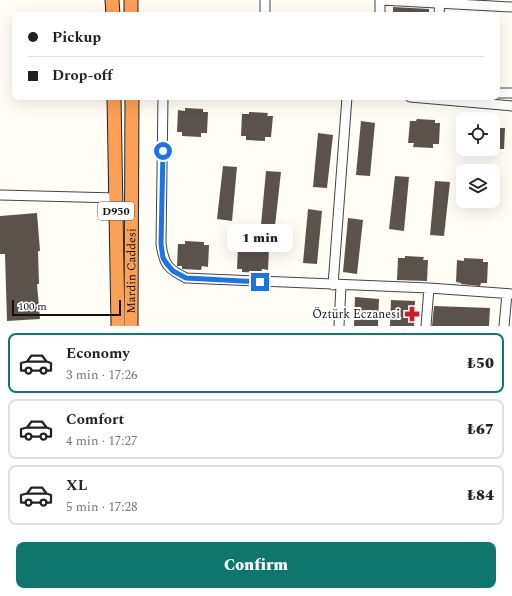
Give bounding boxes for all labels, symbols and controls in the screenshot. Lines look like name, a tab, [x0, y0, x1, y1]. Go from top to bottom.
text: Pickup	[52, 26, 101, 49]
text: Drop-off	[52, 64, 113, 87]
map controls	[456, 112, 500, 208]
button: locate	[456, 112, 500, 156]
route start	[154, 142, 172, 160]
button: layers	[456, 164, 500, 208]
road number: D950	[98, 202, 134, 220]
callout: 1 min	[227, 224, 293, 252]
street label: Mardin Caddesi	[122, 228, 141, 314]
text: 1 min	[242, 228, 278, 248]
route end	[251, 273, 269, 291]
scale bar	[12, 298, 121, 317]
text: 100 m	[18, 298, 47, 315]
place label: Öztürk Eczanesi	[312, 305, 400, 324]
pharmacy icon: Öztürk Eczanesi	[403, 305, 421, 323]
text: Economy	[66, 342, 130, 365]
icon: car	[18, 345, 54, 381]
text: ₺50	[467, 352, 494, 375]
text: 3 min · 17:26	[66, 365, 138, 385]
text: Comfort	[66, 408, 124, 431]
icon: car	[18, 411, 54, 447]
text: ₺67	[467, 418, 494, 441]
text: 4 min · 17:27	[66, 431, 138, 451]
text: XL	[66, 474, 87, 497]
icon: car	[18, 477, 54, 513]
text: ₺84	[467, 484, 494, 507]
text: 5 min · 17:28	[66, 497, 138, 517]
button: Confirm	[16, 542, 496, 588]

